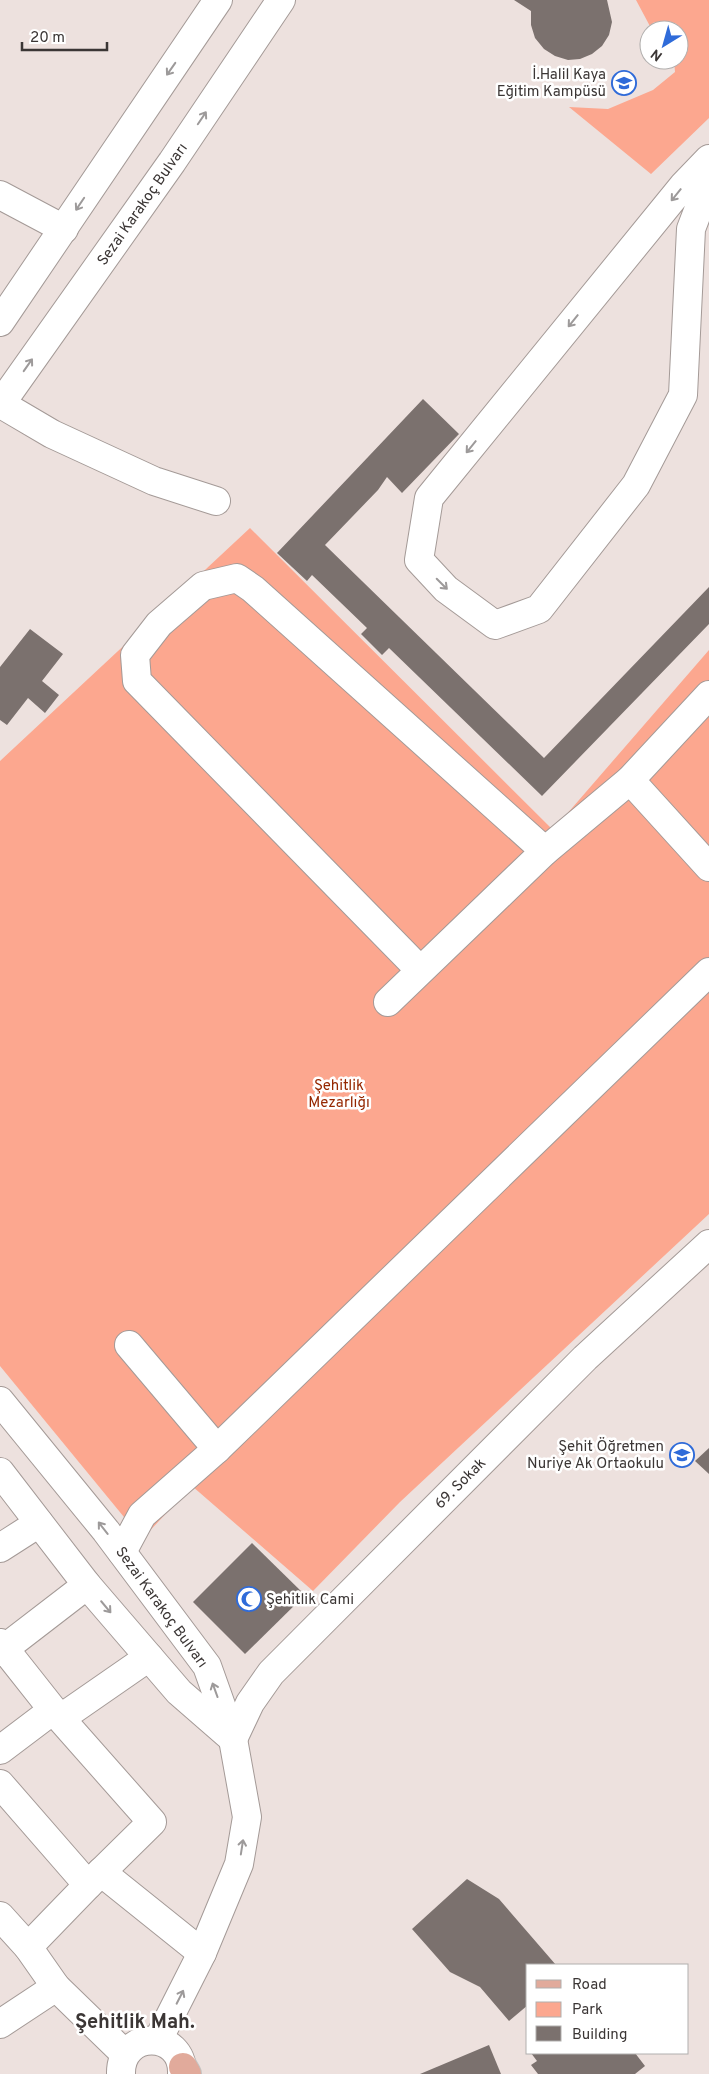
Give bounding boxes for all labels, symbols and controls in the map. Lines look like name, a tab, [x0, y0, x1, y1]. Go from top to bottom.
scale bar	[22, 20, 108, 52]
north arrow	[639, 20, 689, 70]
text: 20 m	[30, 29, 65, 48]
text: N	[648, 44, 666, 64]
one-way arrow	[166, 62, 176, 76]
place label: İ.Halil Kaya Eğitim Kampüsü	[497, 65, 606, 102]
school or university icon: İ.Halil Kaya Eğitim Kampüsü	[611, 70, 637, 96]
one-way arrow	[197, 111, 207, 125]
street label: Sezai Karakoç Bulvarı	[94, 140, 193, 270]
one-way arrow	[670, 188, 681, 201]
one-way arrow	[75, 197, 86, 211]
one-way arrow	[568, 314, 579, 327]
one-way arrow	[23, 359, 33, 373]
one-way arrow	[465, 440, 476, 453]
one-way arrow	[436, 578, 449, 590]
park label: Şehitlik Mezarlığı	[308, 1077, 370, 1113]
place label: Şehit Öğretmen Nuriye Ak Ortaokulu	[527, 1437, 664, 1474]
school or university icon: Şehit Öğretmen Nuriye Ak Ortaokulu	[669, 1442, 695, 1468]
street label: 69. Sokak	[431, 1454, 491, 1514]
one-way arrow	[98, 1522, 109, 1535]
street label: Sezai Karakoç Bulvarı	[110, 1544, 211, 1672]
mosque icon: Şehitlik Cami	[236, 1586, 262, 1612]
place label: Şehitlik Cami	[266, 1591, 354, 1610]
one-way arrow	[100, 1600, 112, 1613]
one-way arrow	[210, 1682, 219, 1698]
one-way arrow	[237, 1840, 247, 1856]
legend	[526, 1964, 689, 2054]
text: Road	[572, 1976, 607, 1995]
one-way arrow	[176, 1990, 185, 2005]
text: Park	[572, 2001, 603, 2020]
district label: Şehitlik Mah.	[75, 2010, 195, 2036]
text: Building	[572, 2026, 627, 2045]

